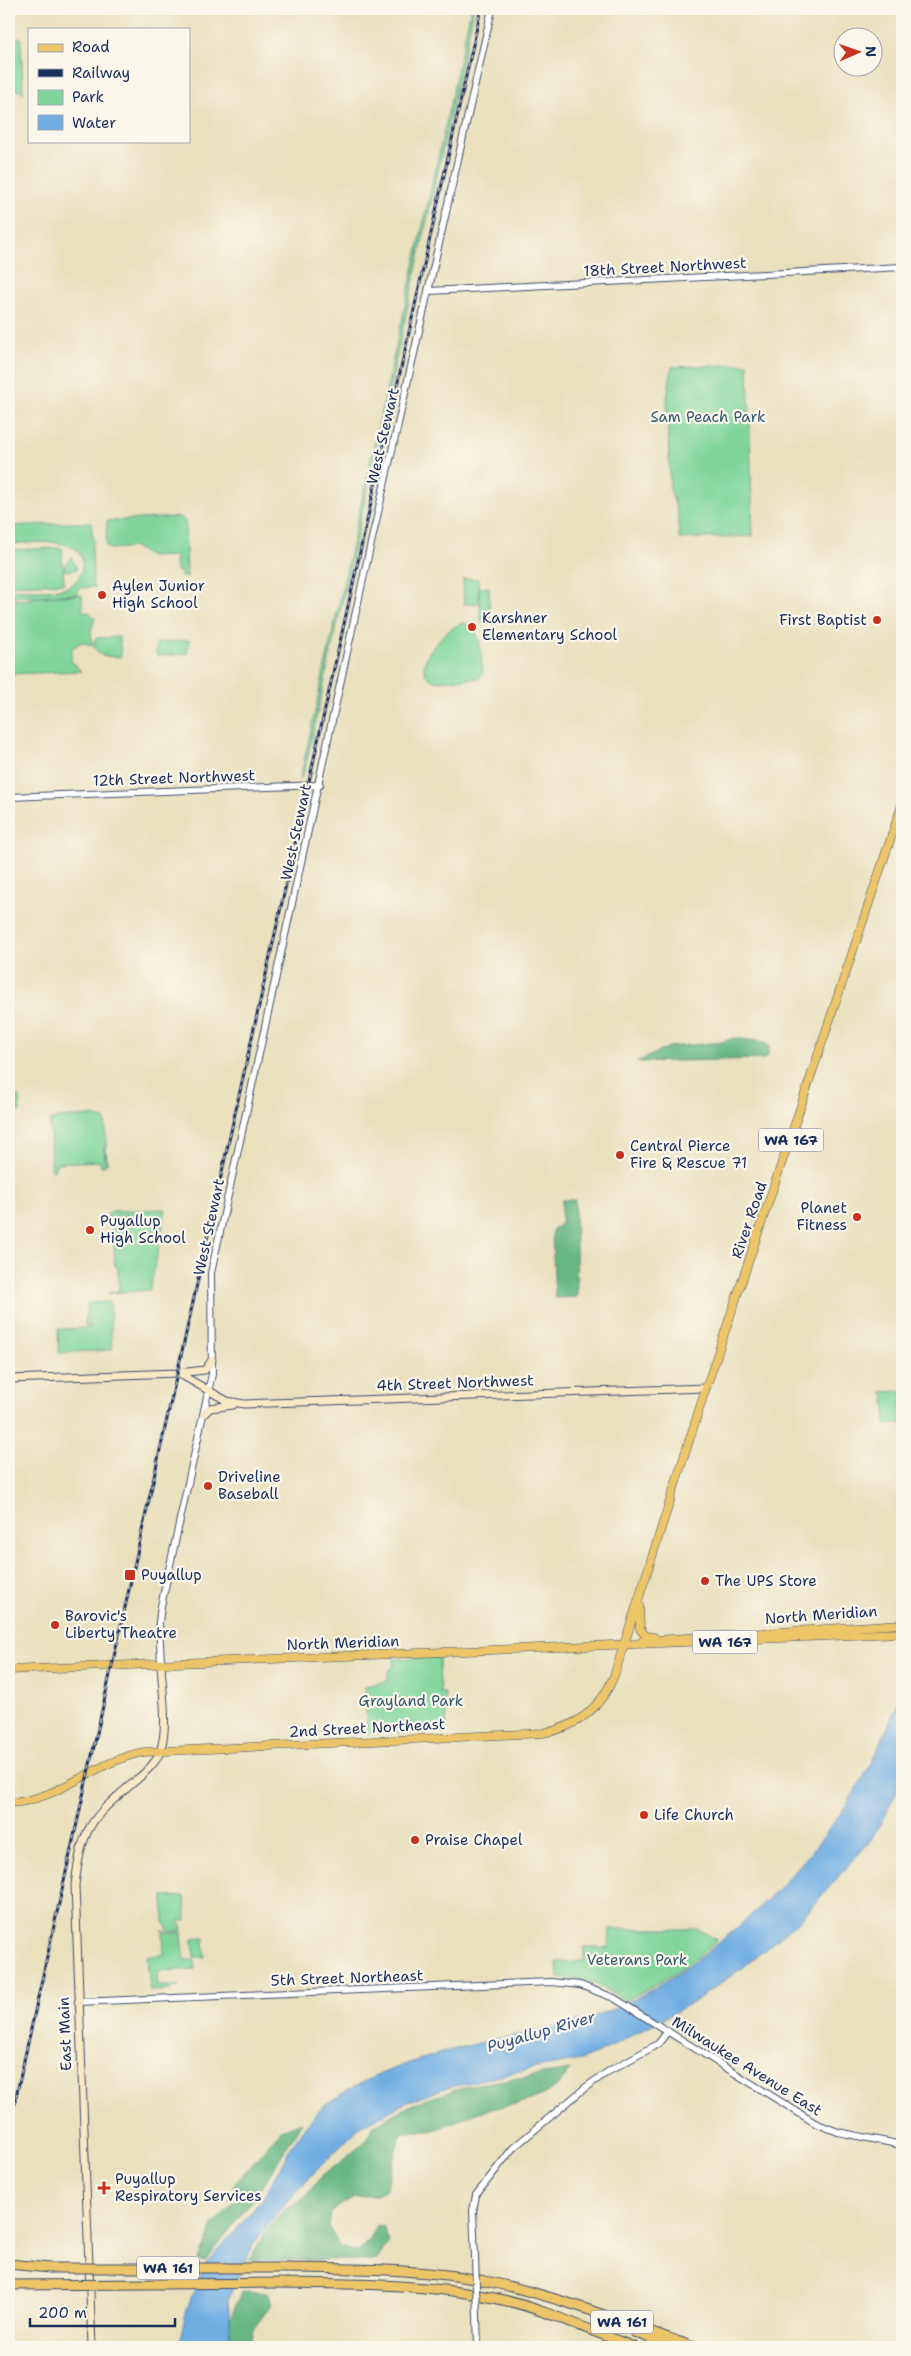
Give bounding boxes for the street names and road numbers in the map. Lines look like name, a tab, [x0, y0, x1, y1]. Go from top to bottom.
street label: 18th Street Northwest	[583, 253, 747, 281]
street label: West Stewart	[362, 386, 404, 486]
street label: 12th Street Northwest	[92, 765, 256, 791]
street label: West Stewart	[276, 782, 316, 882]
road number: WA 167	[758, 1128, 824, 1152]
street label: West Stewart	[189, 1177, 229, 1277]
street label: River Road	[726, 1178, 772, 1261]
street label: 4th Street Northwest	[376, 1370, 534, 1396]
street label: North Meridian	[764, 1601, 878, 1629]
road number: WA 167	[692, 1630, 758, 1654]
street label: North Meridian	[286, 1631, 400, 1655]
street label: 2nd Street Northeast	[288, 1714, 446, 1742]
street label: 5th Street Northeast	[270, 1965, 424, 1991]
street label: East Main	[54, 1997, 76, 2071]
street label: Milwaukee Avenue East	[668, 2012, 826, 2120]
road number: WA 161	[137, 2256, 199, 2280]
road number: WA 161	[591, 2310, 653, 2334]

